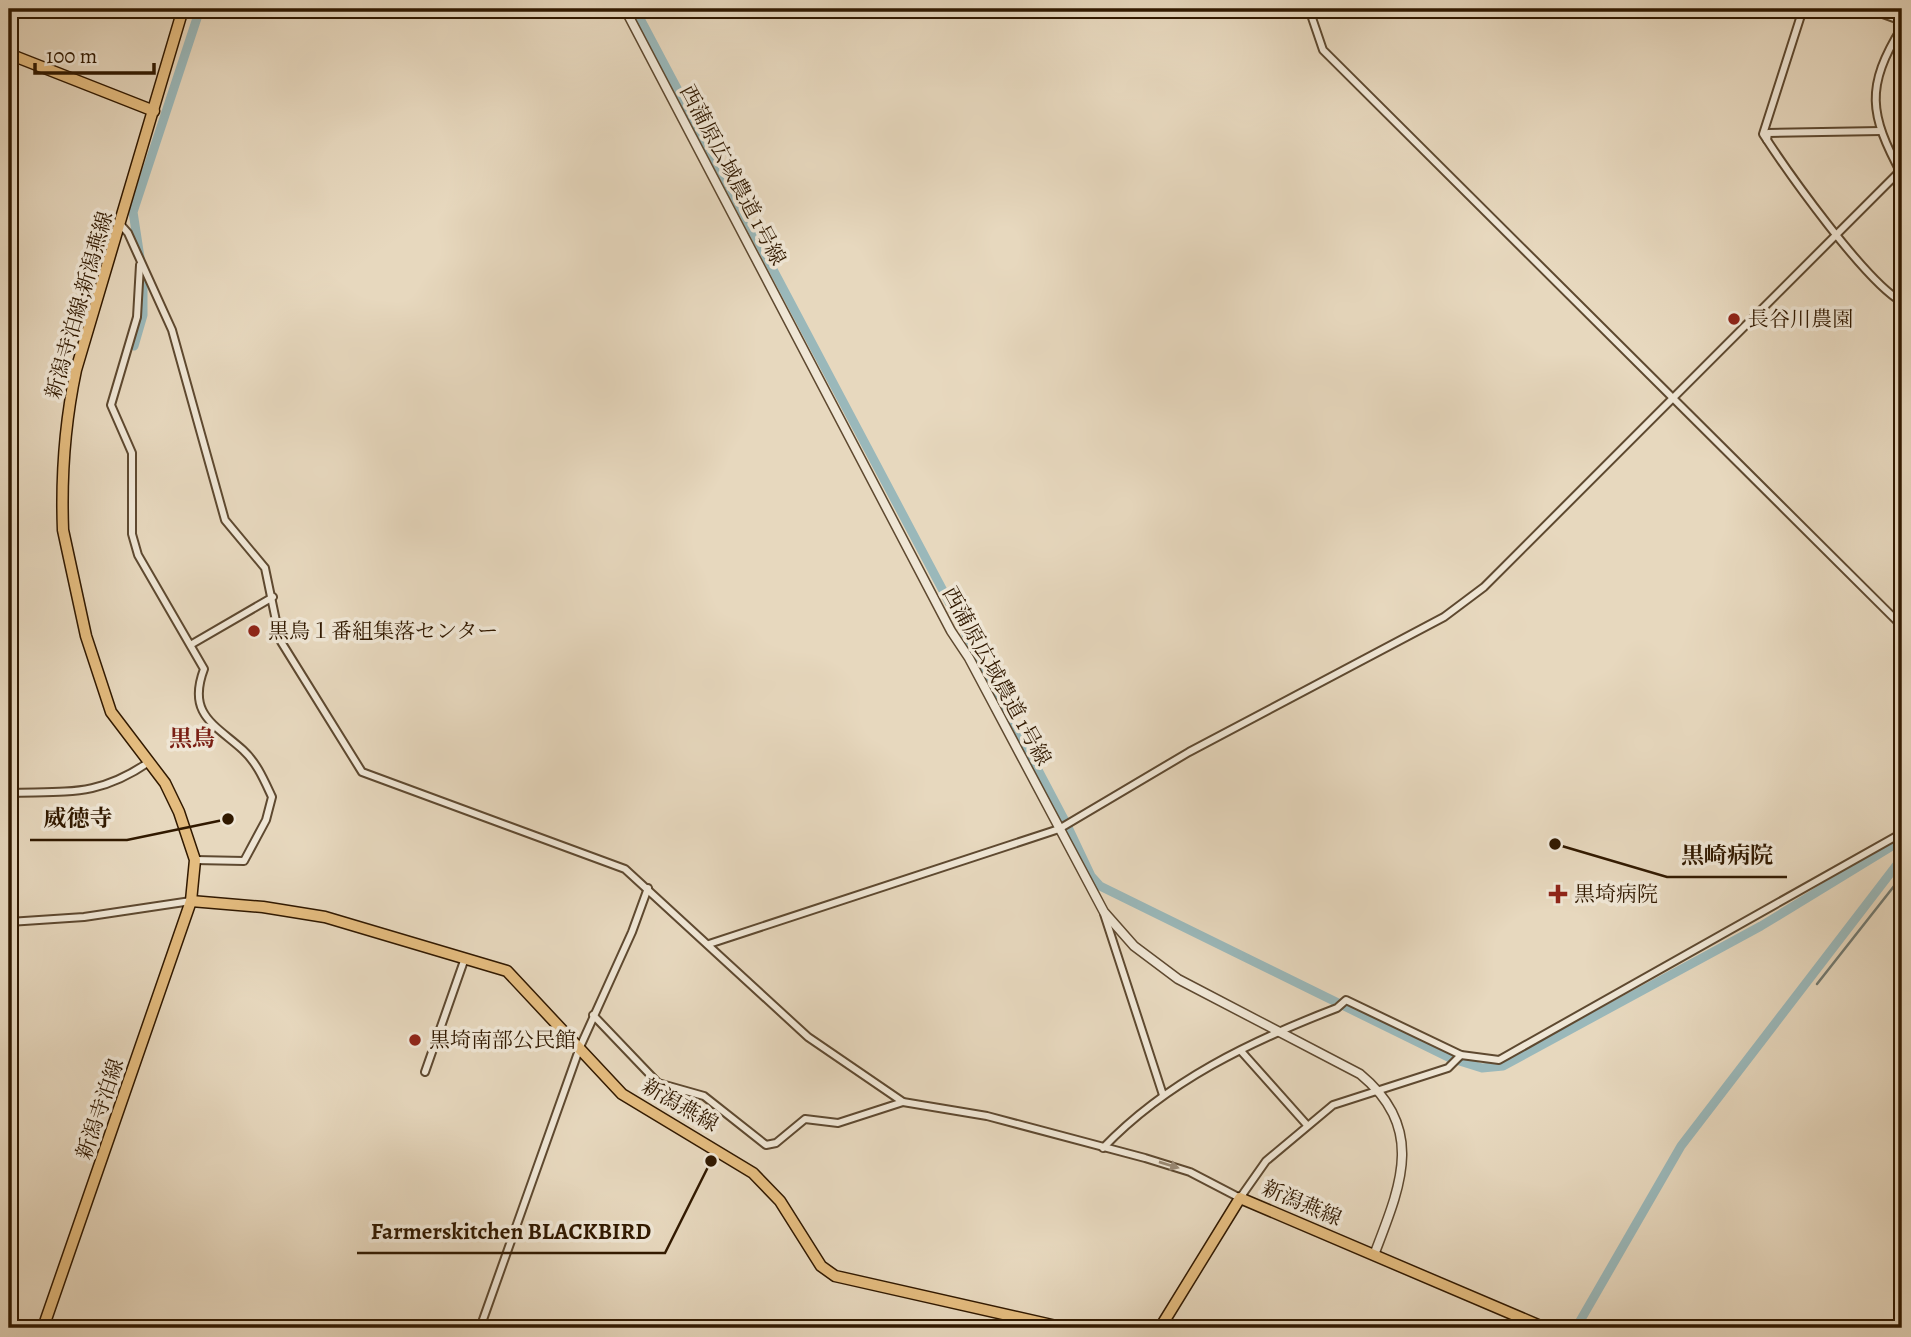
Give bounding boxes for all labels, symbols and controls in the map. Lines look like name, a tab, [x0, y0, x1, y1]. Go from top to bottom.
scale bar	[35, 32, 154, 76]
text: 100 m	[46, 42, 97, 70]
street label: 西蒲原広域農道 1号線	[674, 80, 792, 270]
street label: 新潟寺泊線;新潟燕線	[39, 208, 119, 402]
place label: 長谷川農園	[1748, 305, 1853, 333]
marker: 長谷川農園	[1726, 311, 1742, 327]
street label: 西蒲原広域農道 1号線	[936, 582, 1058, 770]
place label: 黒鳥１番組集落センター	[268, 617, 498, 645]
marker: 黒鳥１番組集落センター	[246, 623, 262, 639]
district label: 黒鳥	[169, 723, 215, 754]
callout: 威徳寺	[30, 796, 127, 840]
text: 威徳寺	[44, 803, 113, 834]
callout: 黒崎病院	[1667, 833, 1787, 877]
text: 黒崎病院	[1681, 840, 1773, 871]
place label: 黒埼病院	[1574, 880, 1658, 908]
marker: 黒埼病院	[1548, 884, 1568, 904]
place label: 黒埼南部公民館	[429, 1026, 576, 1054]
marker: 黒埼南部公民館	[407, 1032, 423, 1048]
street label: 新潟寺泊線	[70, 1055, 130, 1163]
street label: 新潟燕線	[637, 1072, 723, 1138]
one-way arrow	[1158, 1161, 1179, 1171]
street label: 新潟燕線	[1258, 1174, 1346, 1232]
callout: Farmerskitchen BLACKBIRD	[357, 1209, 665, 1253]
text: Farmerskitchen BLACKBIRD	[371, 1216, 651, 1247]

